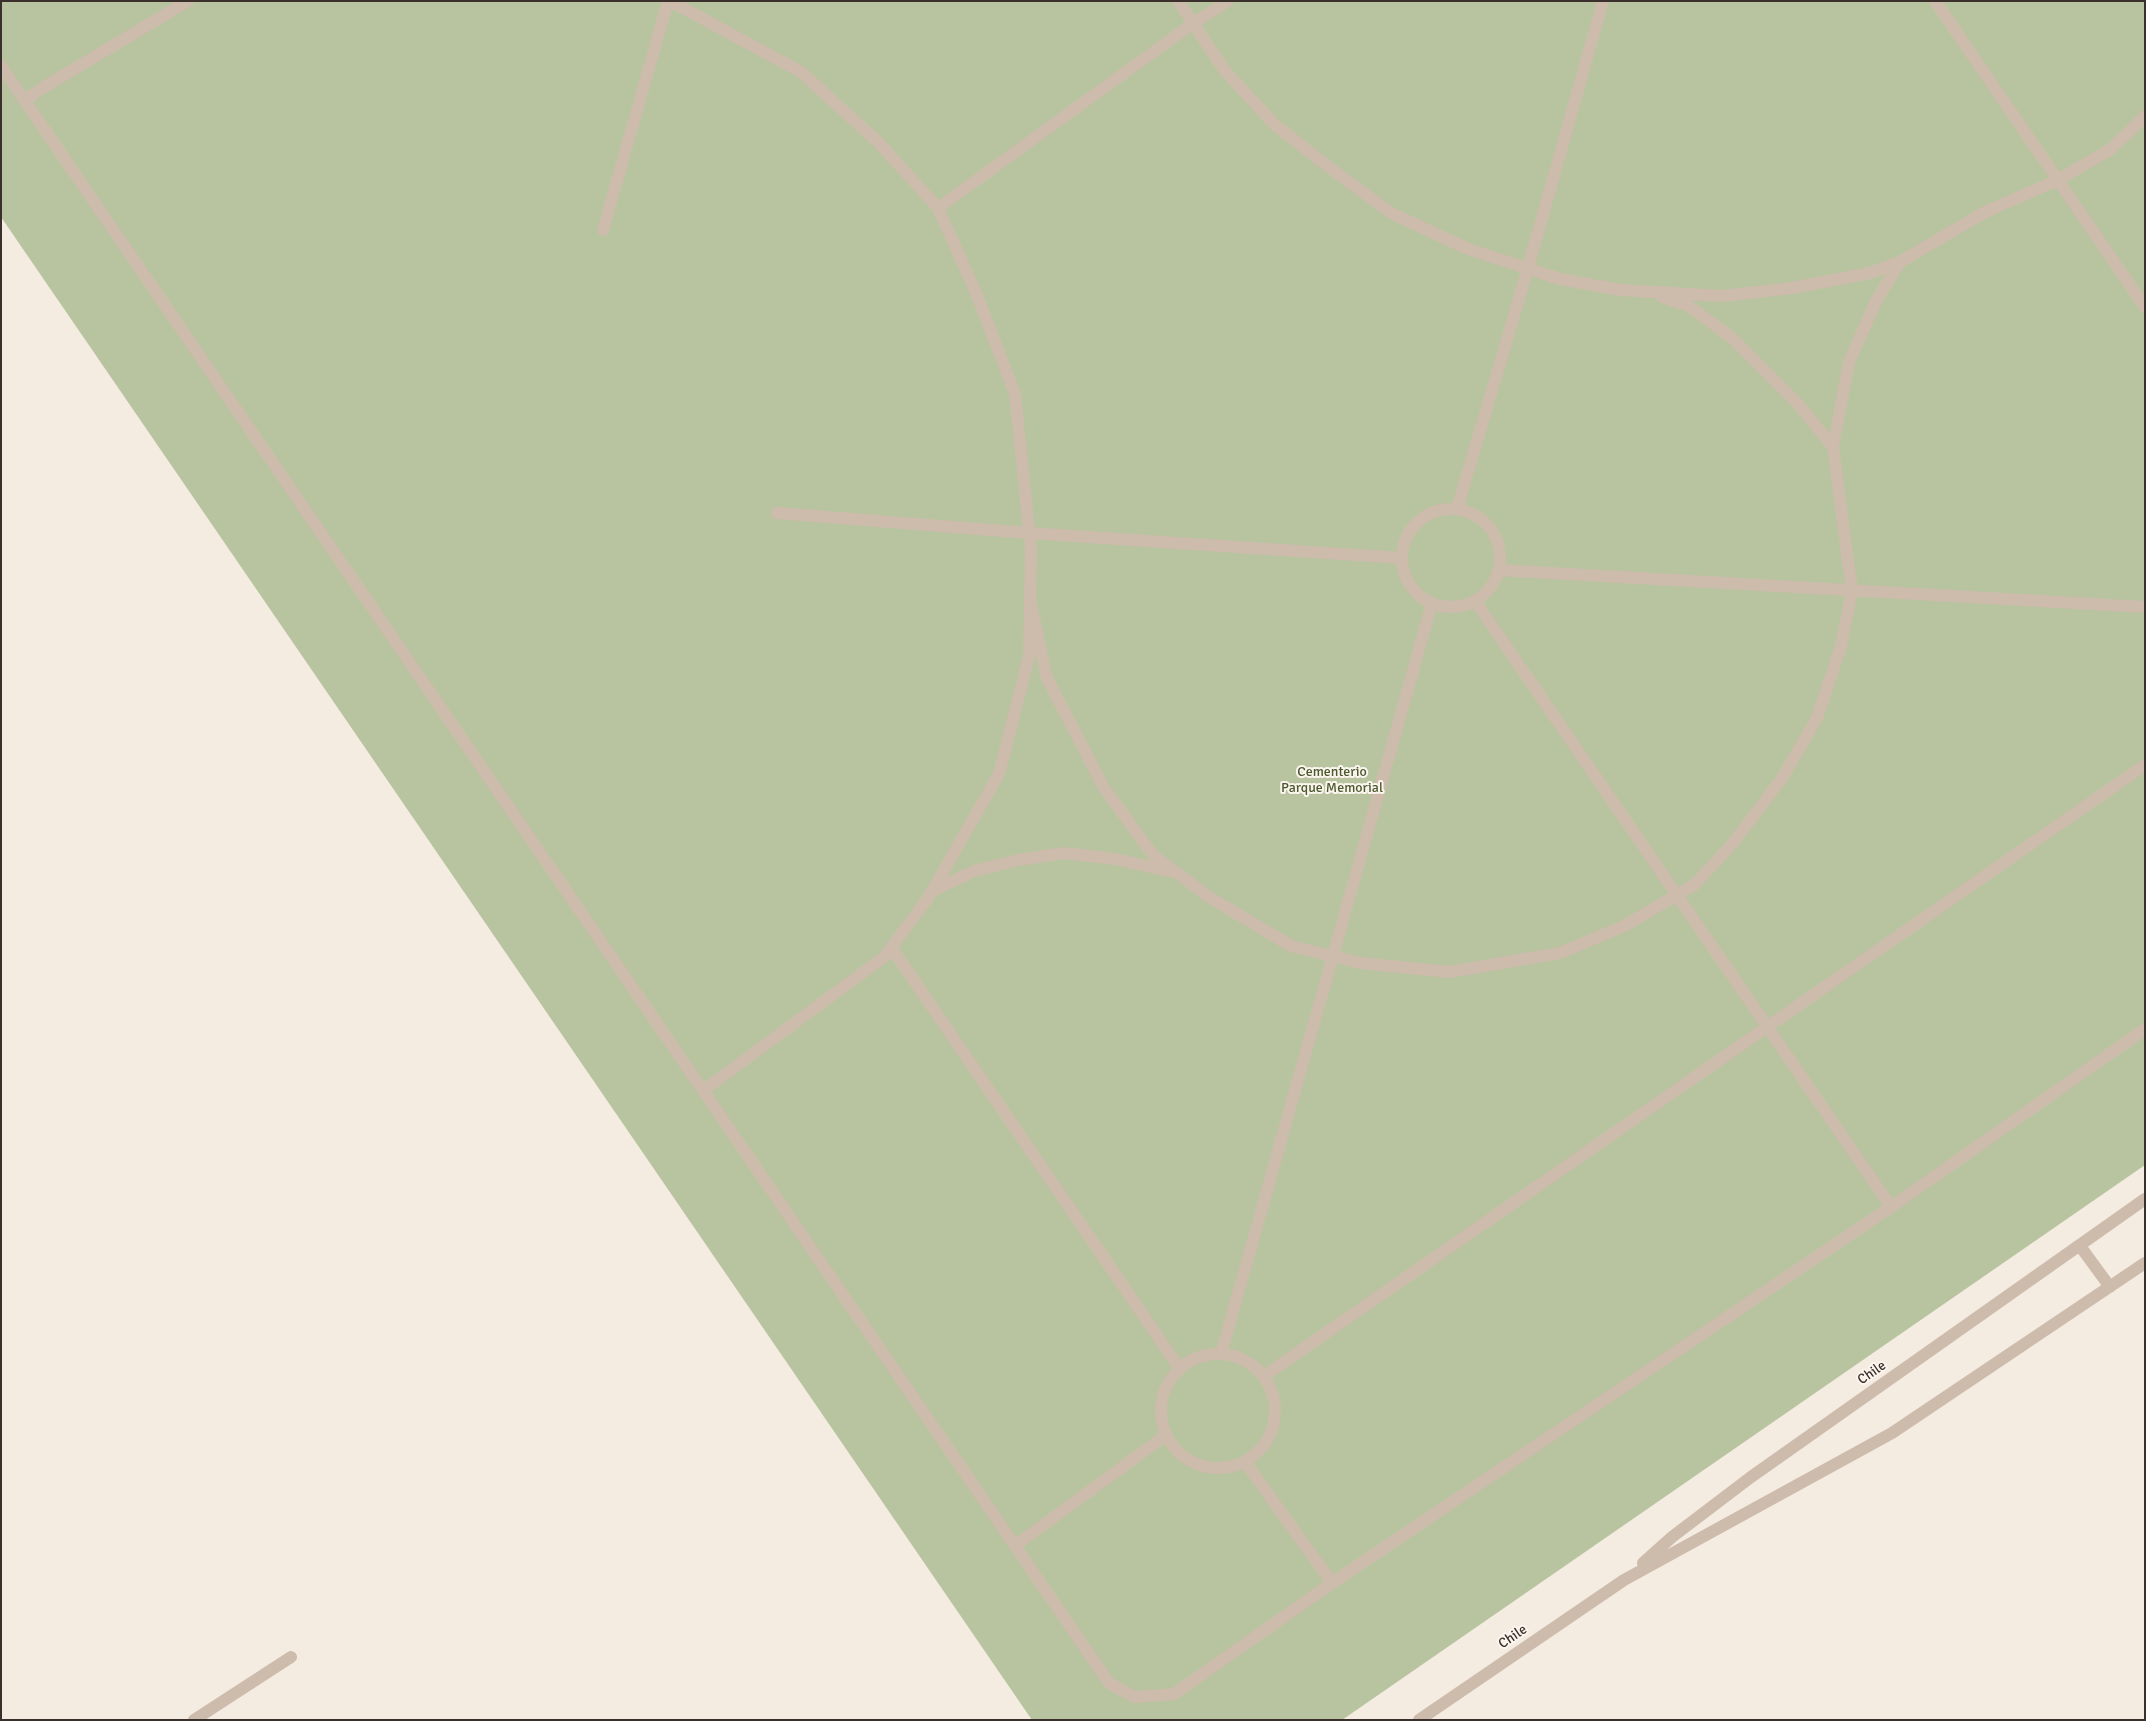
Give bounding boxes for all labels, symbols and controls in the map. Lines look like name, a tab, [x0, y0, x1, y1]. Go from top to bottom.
park label: Cementerio Parque Memorial	[1281, 764, 1383, 796]
street label: Chile	[1855, 1357, 1889, 1389]
street label: Chile	[1496, 1621, 1530, 1653]

